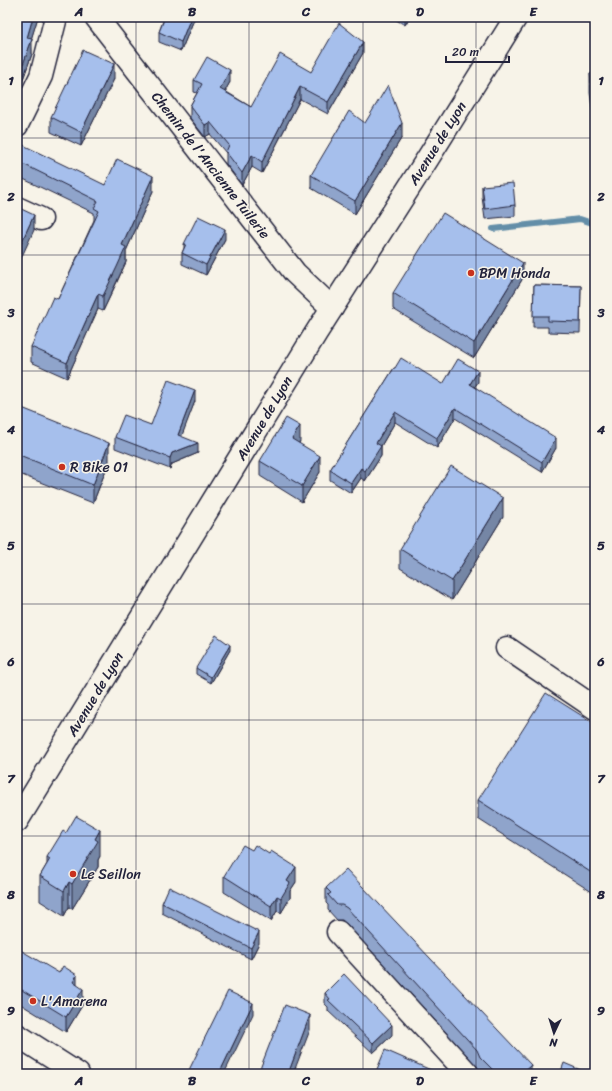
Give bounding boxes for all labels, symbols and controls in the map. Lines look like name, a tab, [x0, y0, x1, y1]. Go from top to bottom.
text: A	[74, 0, 83, 23]
text: B	[188, 0, 197, 23]
text: C	[301, 0, 311, 23]
text: D	[416, 0, 424, 23]
text: E	[529, 0, 538, 23]
scale bar	[446, 38, 509, 64]
text: 20 m	[452, 41, 479, 63]
text: 1	[8, 69, 14, 92]
text: 1	[598, 69, 604, 92]
street label: Chemin de l'Ancienne Tuilerie	[145, 86, 276, 245]
street label: Avenue de Lyon	[401, 96, 473, 191]
text: 2	[6, 185, 15, 208]
text: 2	[596, 185, 605, 208]
place label: BPM Honda	[479, 261, 551, 286]
marker: BPM Honda	[466, 268, 476, 278]
text: 3	[6, 301, 15, 324]
text: 3	[596, 301, 605, 324]
street label: Avenue de Lyon	[229, 371, 300, 466]
text: 4	[6, 418, 16, 441]
text: 4	[596, 418, 606, 441]
place label: R Bike 01	[70, 455, 128, 480]
marker: R Bike 01	[57, 462, 67, 472]
text: 5	[7, 534, 15, 557]
text: 5	[597, 534, 605, 557]
street label: Avenue de Lyon	[60, 647, 131, 742]
text: 6	[6, 650, 15, 673]
text: 6	[596, 650, 605, 673]
text: 7	[7, 767, 16, 790]
text: 7	[597, 767, 606, 790]
place label: Le Seillon	[81, 862, 141, 887]
marker: Le Seillon	[68, 869, 78, 879]
text: 8	[6, 883, 15, 906]
text: 8	[596, 883, 605, 906]
place label: L'Amarena	[41, 989, 107, 1014]
marker: L'Amarena	[28, 996, 38, 1006]
text: 9	[7, 999, 15, 1022]
text: 9	[597, 999, 605, 1022]
north arrow	[534, 1013, 574, 1053]
text: N	[548, 1033, 559, 1052]
text: A	[74, 1069, 83, 1091]
text: B	[188, 1069, 197, 1091]
text: C	[301, 1069, 311, 1091]
text: D	[416, 1069, 424, 1091]
text: E	[529, 1069, 538, 1091]

